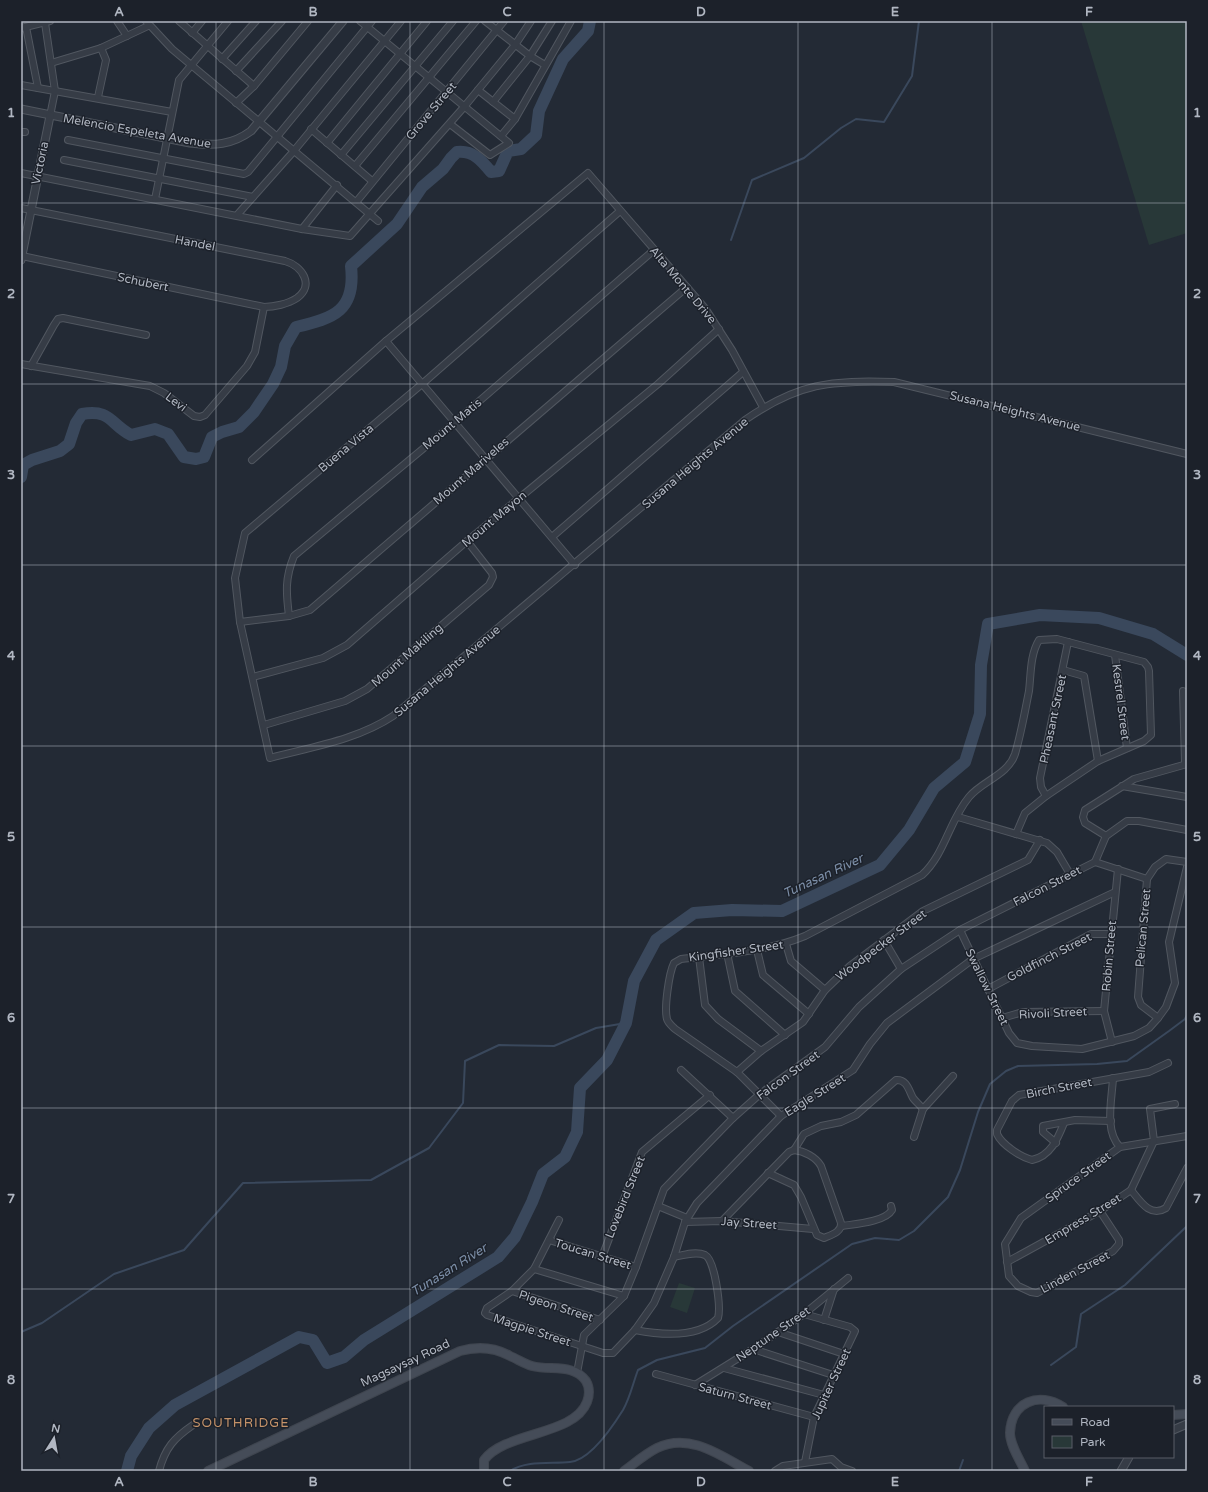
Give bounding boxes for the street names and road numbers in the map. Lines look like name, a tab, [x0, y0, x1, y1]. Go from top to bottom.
street label: Grove Street	[403, 79, 460, 143]
street label: Melencio Espeleta Avenue	[62, 111, 212, 151]
street label: Victoria	[29, 140, 51, 186]
street label: Handel	[174, 232, 216, 254]
street label: Alta Monte Drive	[647, 244, 719, 326]
street label: Schubert	[116, 270, 170, 294]
street label: Susana Heights Avenue	[948, 388, 1082, 434]
street label: Levi	[163, 389, 189, 415]
street label: Mount Matis	[420, 395, 484, 453]
street label: Susana Heights Avenue	[639, 414, 751, 511]
street label: Buena Vista	[316, 421, 376, 475]
street label: Mount Mariveles	[430, 434, 512, 508]
street label: Mount Mayon	[459, 488, 529, 550]
street label: Mount Makiling	[369, 620, 445, 690]
street label: Susana Heights Avenue	[391, 622, 503, 719]
street label: Kestrel Street	[1109, 663, 1133, 741]
street label: Pheasant Street	[1037, 673, 1069, 765]
street label: Falcon Street	[1011, 863, 1084, 909]
street label: Pelican Street	[1133, 888, 1153, 968]
street label: Woodpecker Street	[833, 906, 929, 984]
street label: Robin Street	[1099, 920, 1119, 992]
street label: Goldfinch Street	[1004, 929, 1094, 984]
street label: Kingfisher Street	[688, 937, 785, 965]
street label: Swallow Street	[962, 946, 1012, 1028]
street label: Rivoli Street	[1018, 1004, 1088, 1022]
street label: Falcon Street	[754, 1047, 823, 1103]
street label: Eagle Street	[782, 1071, 848, 1119]
street label: Birch Street	[1025, 1075, 1094, 1101]
street label: Spruce Street	[1043, 1148, 1114, 1205]
street label: Lovebird Street	[602, 1154, 648, 1240]
street label: Empress Street	[1042, 1191, 1124, 1247]
street label: Jay Street	[721, 1214, 778, 1232]
street label: Toucan Street	[553, 1236, 633, 1272]
street label: Linden Street	[1038, 1248, 1112, 1296]
street label: Pigeon Street	[517, 1287, 595, 1325]
street label: Neptune Street	[733, 1303, 813, 1365]
street label: Magpie Street	[491, 1311, 573, 1349]
street label: Magsaysay Road	[358, 1336, 452, 1390]
street label: Jupiter Street	[808, 1346, 854, 1422]
street label: Saturn Street	[697, 1380, 774, 1413]

